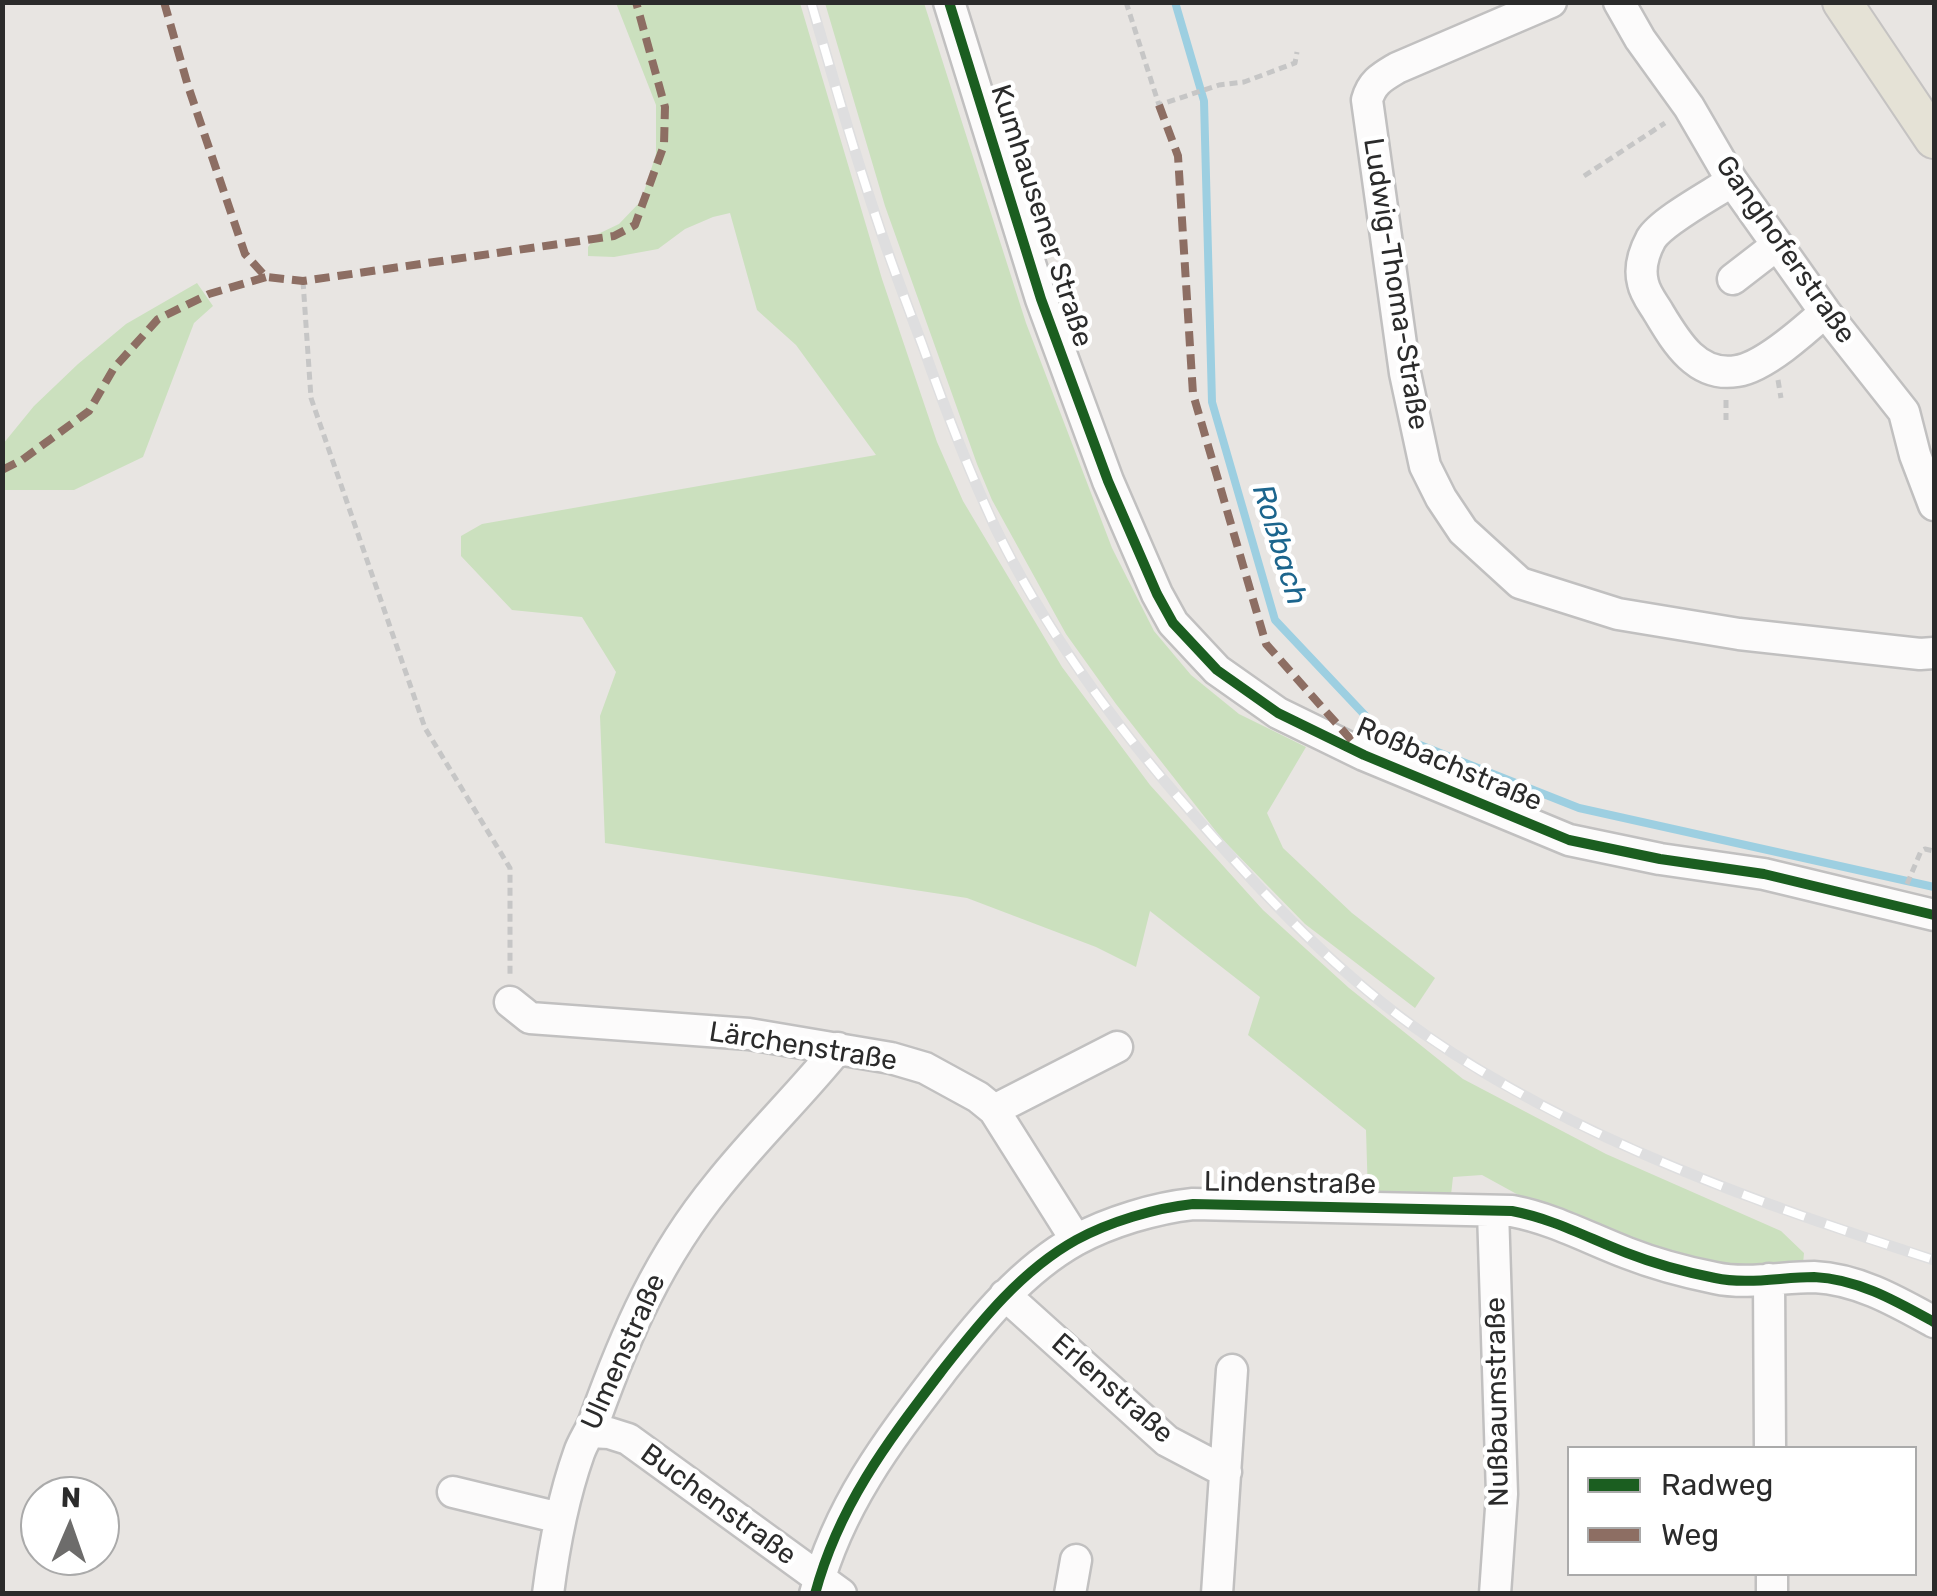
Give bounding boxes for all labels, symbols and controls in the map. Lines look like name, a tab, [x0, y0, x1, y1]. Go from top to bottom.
street label: Kumhausener Straße	[983, 81, 1099, 351]
street label: Ludwig-Thoma-Straße	[1355, 136, 1435, 432]
street label: Ganghoferstraße	[1708, 150, 1862, 350]
water label: Roßbach	[1244, 480, 1314, 610]
street label: Roßbachstraße	[1351, 711, 1547, 819]
street label: Lärchenstraße	[707, 1016, 899, 1078]
street label: Lindenstraße	[1204, 1166, 1376, 1202]
street label: Ulmenstraße	[575, 1269, 673, 1435]
street label: Nußbaumstraße	[1479, 1297, 1517, 1507]
street label: Erlenstraße	[1044, 1327, 1180, 1451]
street label: Buchenstraße	[634, 1437, 802, 1573]
legend	[1567, 1446, 1917, 1576]
text: Radweg	[1661, 1467, 1773, 1503]
north arrow	[20, 1476, 120, 1576]
text: N	[60, 1481, 82, 1514]
text: Weg	[1661, 1517, 1719, 1553]

